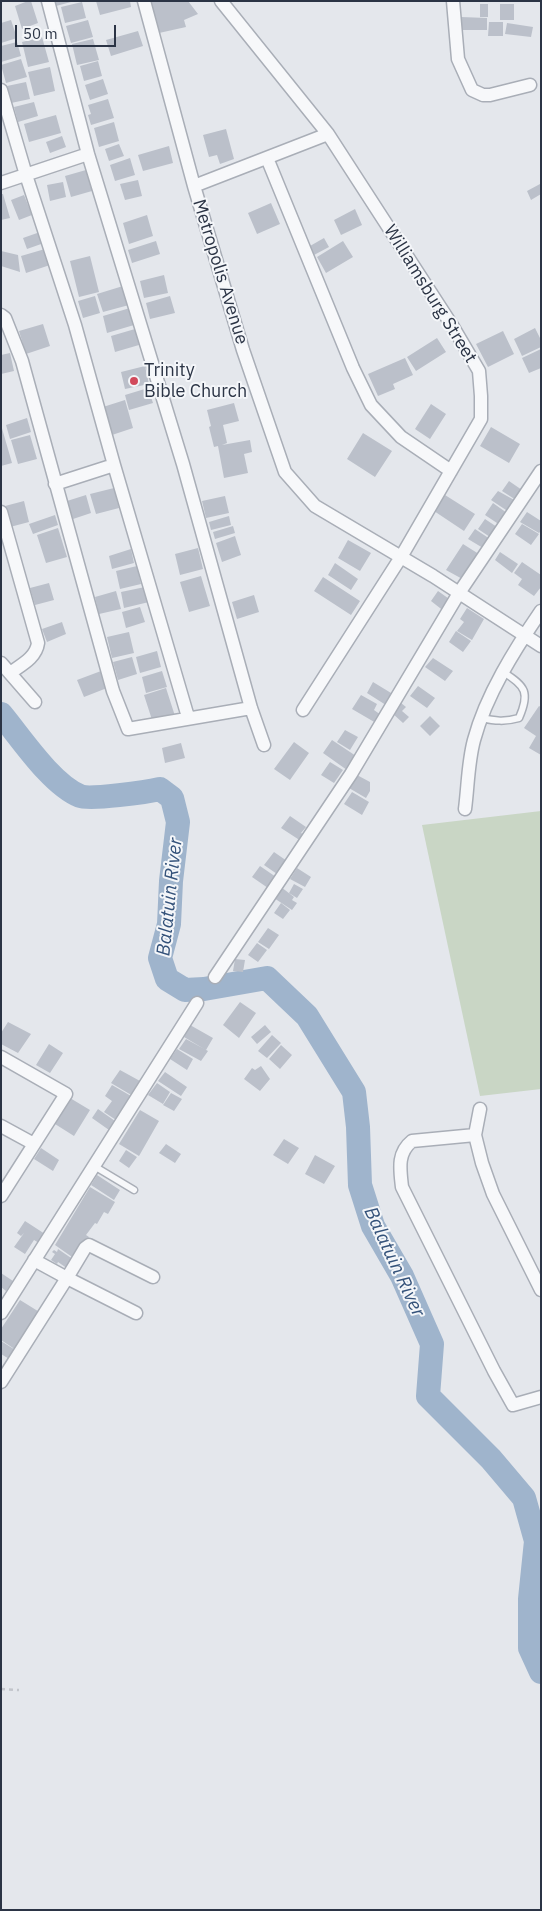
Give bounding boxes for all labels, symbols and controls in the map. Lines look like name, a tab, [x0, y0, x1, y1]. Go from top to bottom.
scale bar	[18, 15, 119, 47]
text: 50 m	[23, 24, 58, 43]
street label: Metropolis Avenue	[188, 197, 252, 347]
street label: Williamsburg Street	[379, 221, 481, 367]
place label: Trinity Bible Church	[144, 360, 247, 402]
marker: Trinity Bible Church	[128, 375, 140, 387]
water label: Balatuin River	[152, 837, 188, 957]
water label: Balatuin River	[359, 1203, 429, 1321]

